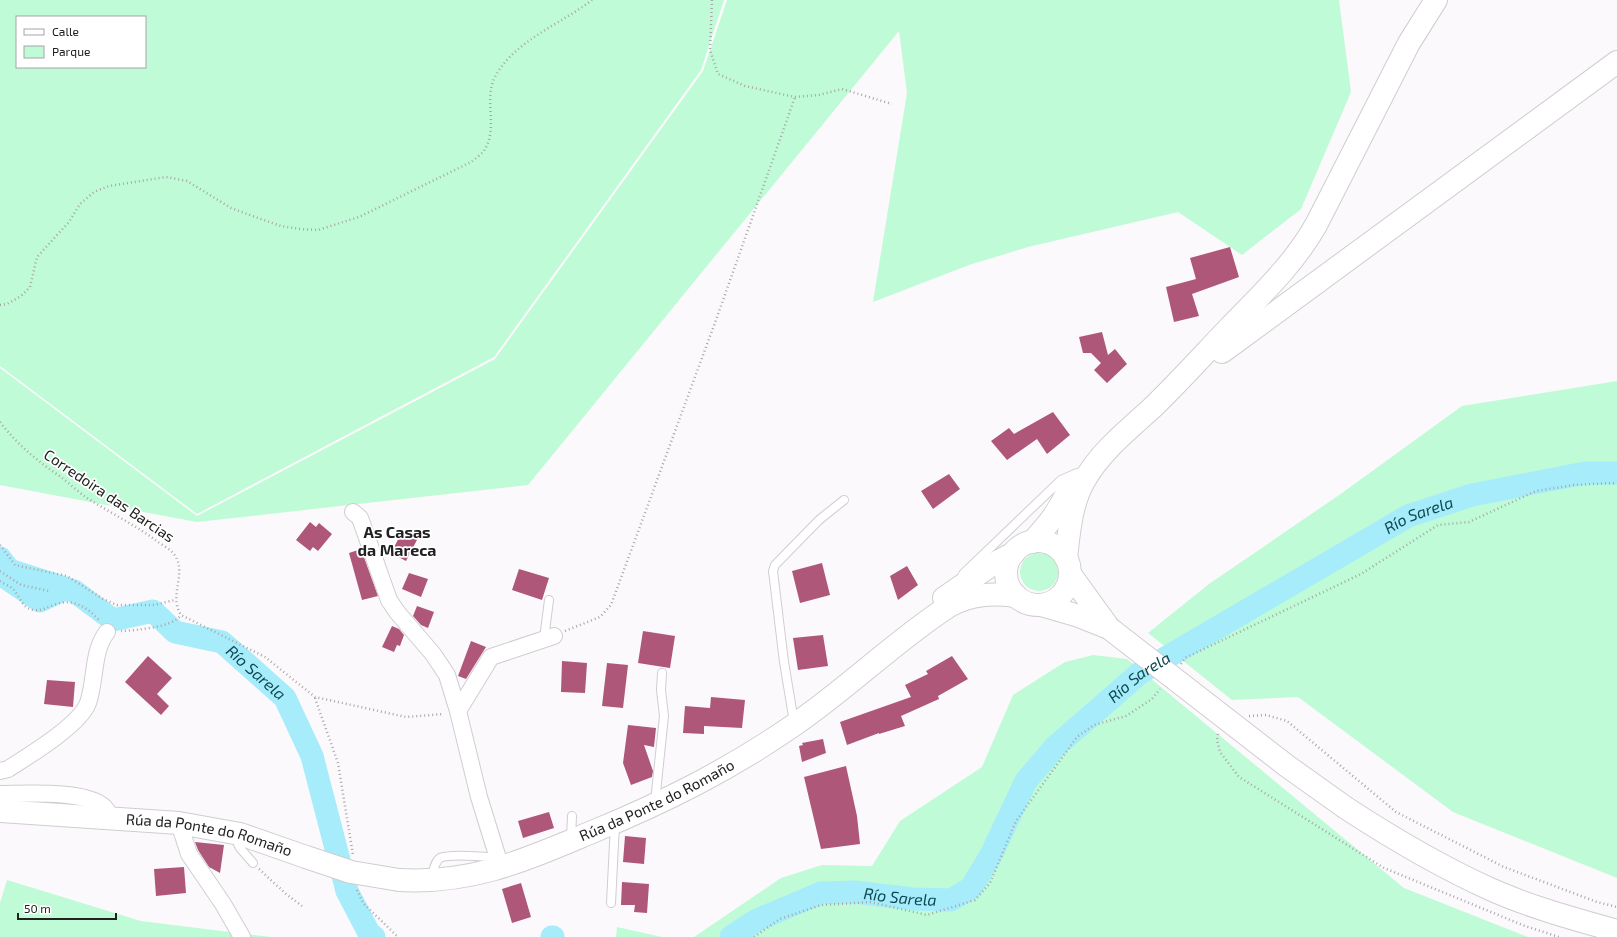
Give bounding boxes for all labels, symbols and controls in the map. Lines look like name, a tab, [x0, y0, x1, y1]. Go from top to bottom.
legend	[16, 16, 146, 68]
text: Calle	[52, 24, 79, 38]
text: Parque	[52, 44, 90, 58]
street label: Corredoira das Barcias	[41, 445, 178, 546]
water label: Río Sarela	[1380, 492, 1455, 537]
district label: As Casas da Mareca	[358, 522, 436, 559]
water label: Río Sarela	[223, 640, 290, 703]
water label: Río Sarela	[1103, 647, 1173, 706]
street label: Rúa da Ponte do Romaño	[576, 755, 737, 844]
street label: Rúa da Ponte do Romaño	[125, 809, 295, 859]
water label: Río Sarela	[863, 883, 937, 909]
scale bar	[18, 895, 116, 921]
text: 50 m	[24, 901, 51, 915]

